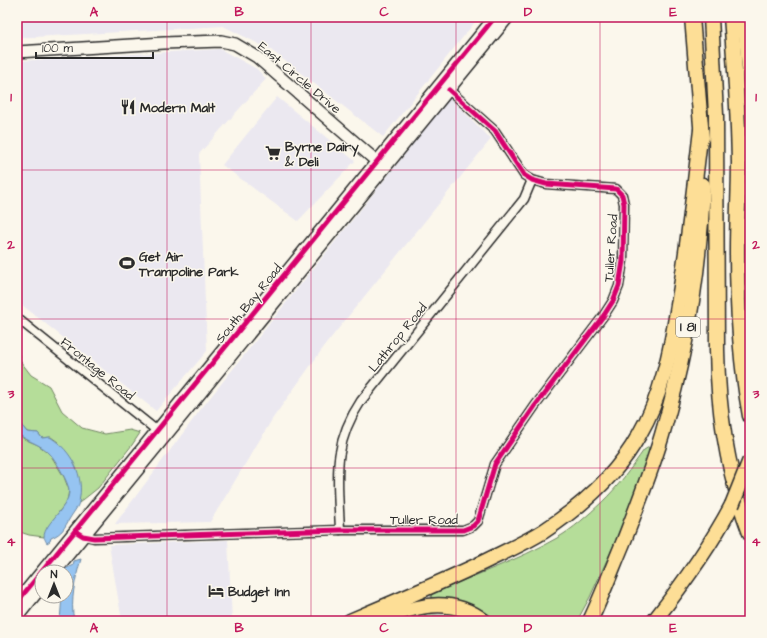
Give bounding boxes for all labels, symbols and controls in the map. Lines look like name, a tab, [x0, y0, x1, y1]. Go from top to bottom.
text: A	[90, 3, 99, 21]
text: B	[234, 3, 244, 21]
text: C	[379, 3, 389, 21]
text: D	[524, 3, 533, 21]
text: E	[669, 3, 677, 21]
scale bar	[36, 34, 153, 60]
street label: East Circle Drive	[254, 38, 345, 118]
text: 100 m	[42, 40, 73, 57]
text: 1	[10, 88, 12, 106]
text: 1	[755, 88, 757, 106]
restaurant icon: Modern Malt	[119, 98, 137, 116]
place label: Modern Malt	[140, 99, 216, 117]
place label: Byrne Dairy & Deli	[284, 138, 359, 171]
supermarket icon: Byrne Dairy & Deli	[264, 144, 282, 162]
street label: Tuller Road	[600, 213, 622, 283]
text: 2	[6, 236, 15, 254]
text: 2	[751, 236, 760, 254]
place label: Get Air Trampoline Park	[138, 248, 239, 282]
sports icon: Get Air Trampoline Park	[118, 254, 136, 272]
street label: South Bay Road	[211, 260, 287, 348]
street label: Lathrop Road	[364, 299, 431, 376]
road number: I 81	[676, 317, 700, 337]
street label: Frontage Road	[56, 333, 139, 405]
text: 3	[7, 385, 15, 403]
text: 3	[752, 385, 760, 403]
street label: Tuller Road	[390, 511, 458, 529]
text: 4	[7, 533, 16, 551]
text: 4	[752, 533, 761, 551]
north arrow	[34, 564, 74, 604]
text: N	[51, 567, 58, 582]
hotel icon: Budget Inn	[207, 582, 225, 600]
place label: Budget Inn	[228, 583, 290, 603]
text: A	[90, 619, 99, 637]
text: B	[234, 619, 244, 637]
text: C	[379, 619, 389, 637]
text: D	[524, 619, 533, 637]
text: E	[669, 619, 677, 637]

